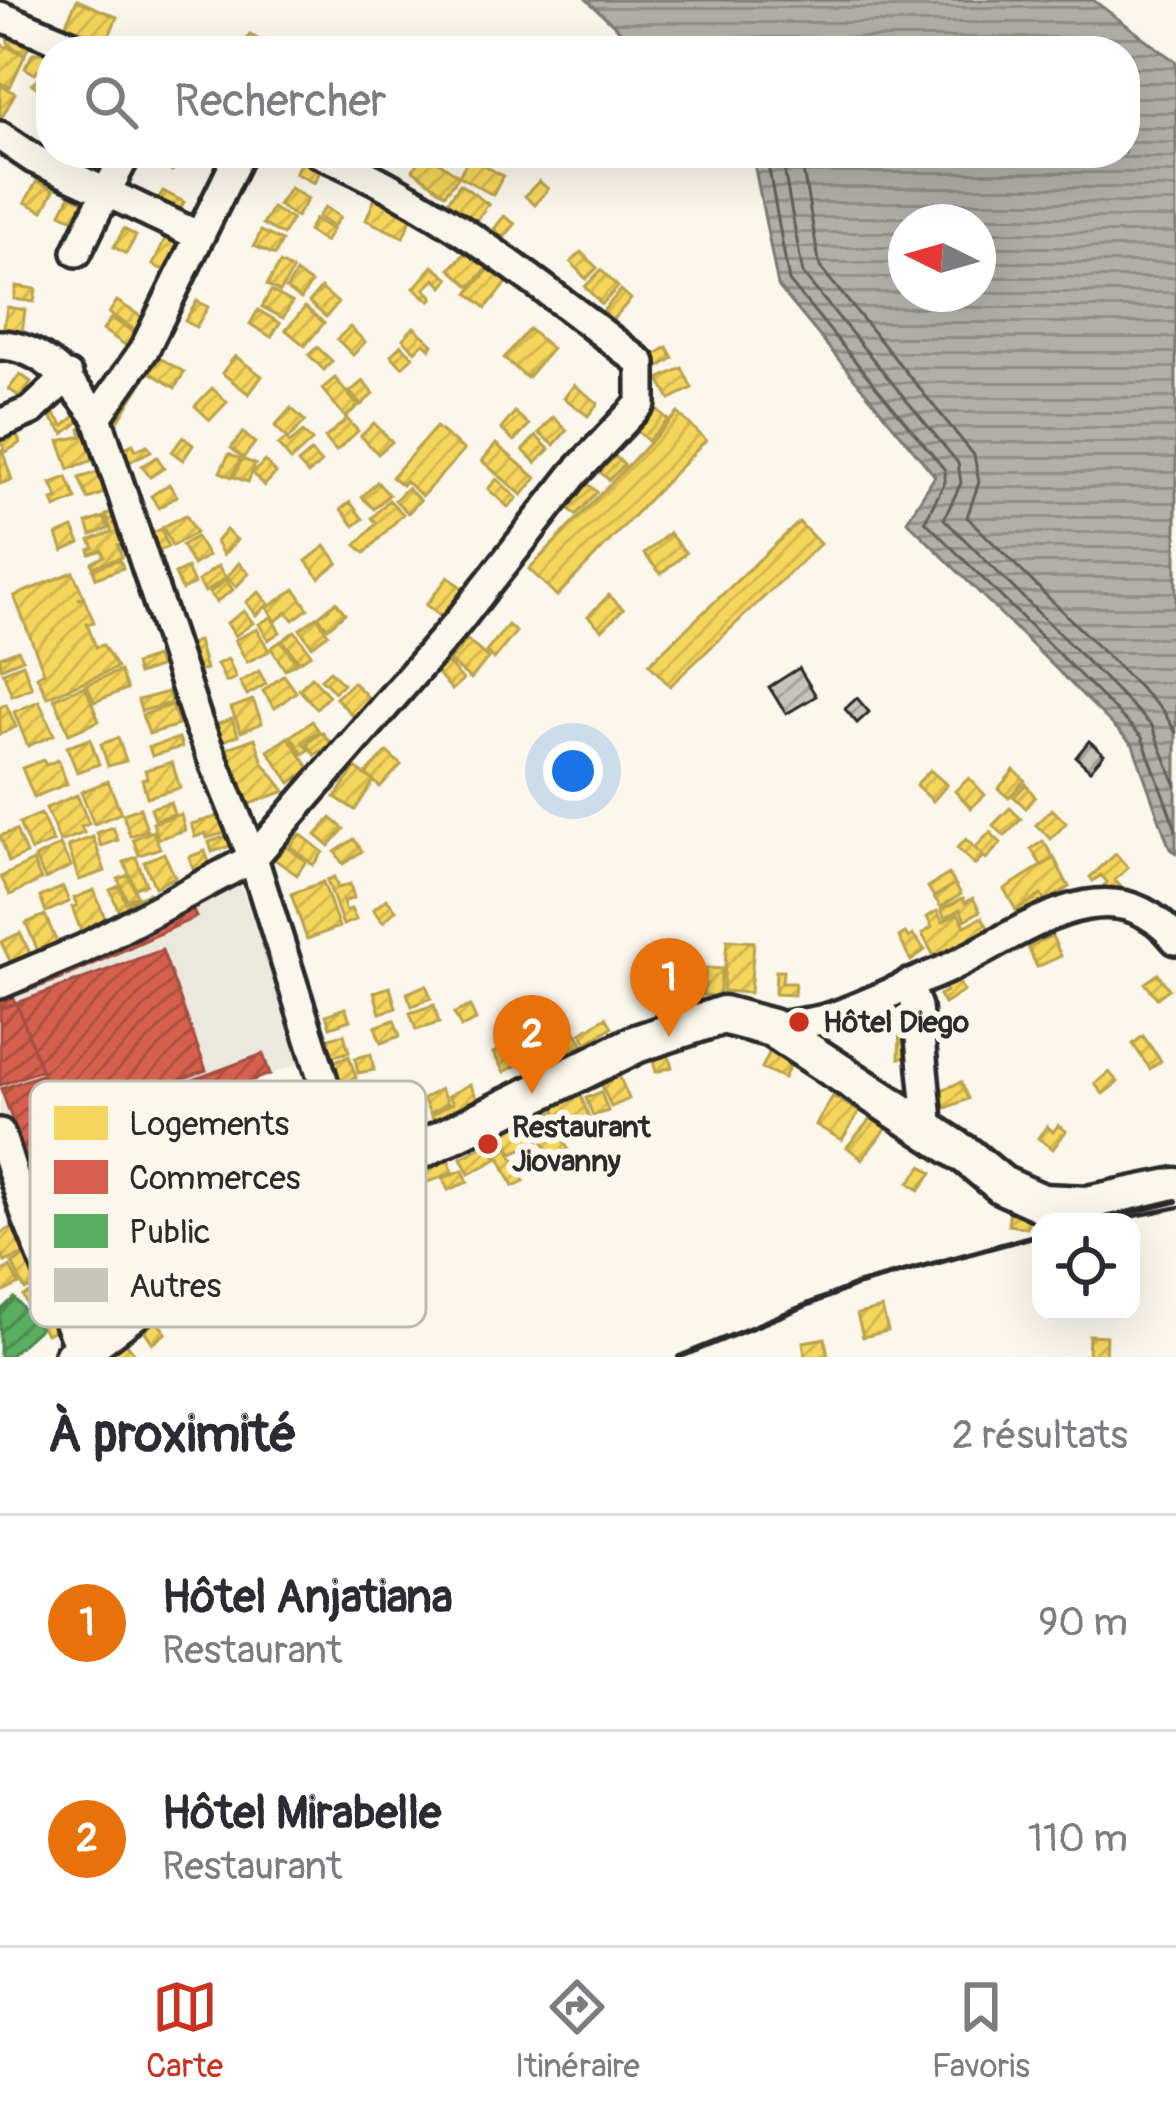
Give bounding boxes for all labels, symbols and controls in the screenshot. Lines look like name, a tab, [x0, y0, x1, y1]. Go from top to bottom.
search box	[36, 36, 1140, 168]
icon: search	[78, 69, 144, 135]
text: Rechercher	[174, 74, 387, 130]
north arrow	[888, 204, 996, 312]
your location	[543, 741, 603, 801]
pin: 1	[630, 938, 708, 1037]
pin: 2	[493, 995, 571, 1094]
place label: Hôtel Diego	[823, 1004, 969, 1041]
marker: Hôtel Diego	[786, 1009, 812, 1035]
legend	[30, 1081, 426, 1327]
text: Logements	[129, 1104, 289, 1145]
place label: Restaurant Jiovanny	[512, 1109, 652, 1180]
marker: Restaurant Jiovanny	[475, 1131, 501, 1157]
text: Commerces	[129, 1158, 301, 1199]
text: Public	[129, 1212, 211, 1253]
map controls	[1032, 1213, 1140, 1321]
button: locate	[1032, 1213, 1140, 1321]
text: Autres	[129, 1266, 221, 1307]
text: À proximité	[48, 1403, 297, 1467]
text: 2 résultats	[952, 1411, 1128, 1460]
text: Hôtel Anjatiana	[162, 1570, 453, 1626]
text: 1	[79, 1598, 95, 1647]
text: 90 m	[1038, 1598, 1128, 1647]
text: Restaurant	[162, 1626, 342, 1675]
text: Hôtel Mirabelle	[162, 1786, 441, 1842]
text: 2	[76, 1814, 98, 1863]
text: 110 m	[1028, 1814, 1128, 1863]
text: Restaurant	[162, 1842, 342, 1891]
tab: Carte	[146, 1974, 223, 2087]
tab: Itinéraire	[515, 1974, 640, 2087]
tab: Favoris	[932, 1974, 1030, 2087]

